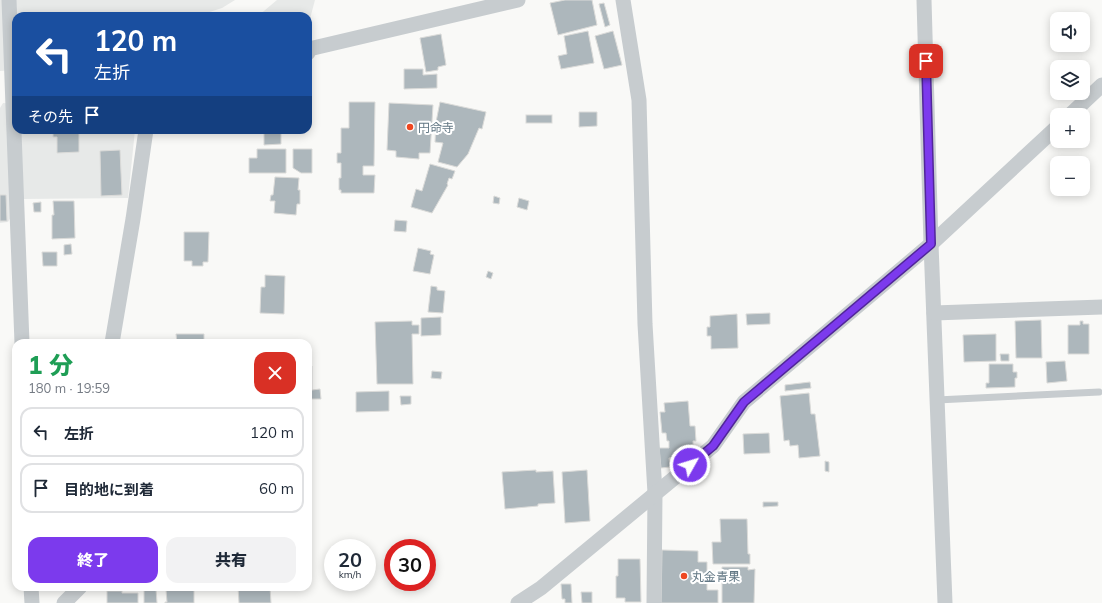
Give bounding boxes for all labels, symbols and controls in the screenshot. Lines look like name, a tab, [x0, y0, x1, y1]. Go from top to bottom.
map controls	[1050, 12, 1090, 196]
button: sound	[1050, 12, 1090, 52]
text: 120 m	[94, 23, 177, 58]
icon: left	[28, 28, 80, 80]
pin	[909, 44, 943, 78]
icon: arrive	[915, 50, 937, 72]
button: layers	[1050, 60, 1090, 100]
text: 左折	[94, 61, 130, 84]
icon: arrive	[81, 104, 103, 126]
text: その先	[28, 107, 73, 126]
button: +	[1050, 108, 1090, 148]
place label: 円命寺	[418, 120, 454, 135]
marker: 円命寺	[405, 122, 415, 132]
button: −	[1050, 156, 1090, 196]
text: 1 分	[28, 350, 73, 380]
button: close	[254, 352, 296, 394]
text: 180 m · 19:59	[28, 380, 110, 396]
icon: left	[30, 421, 52, 443]
text: 120 m	[250, 423, 294, 442]
text: 左折	[64, 424, 94, 443]
position arrow	[669, 444, 711, 486]
icon: arrive	[30, 477, 52, 499]
text: 60 m	[259, 479, 294, 498]
text: 目的地に到着	[64, 480, 154, 499]
button: 終了	[28, 537, 158, 583]
button: 共有	[166, 537, 296, 583]
speed limit sign: 30	[384, 539, 436, 591]
text: 20	[338, 547, 362, 572]
text: km/h	[339, 568, 361, 581]
place label: 丸金青果	[692, 569, 740, 584]
marker: 丸金青果	[679, 571, 689, 581]

